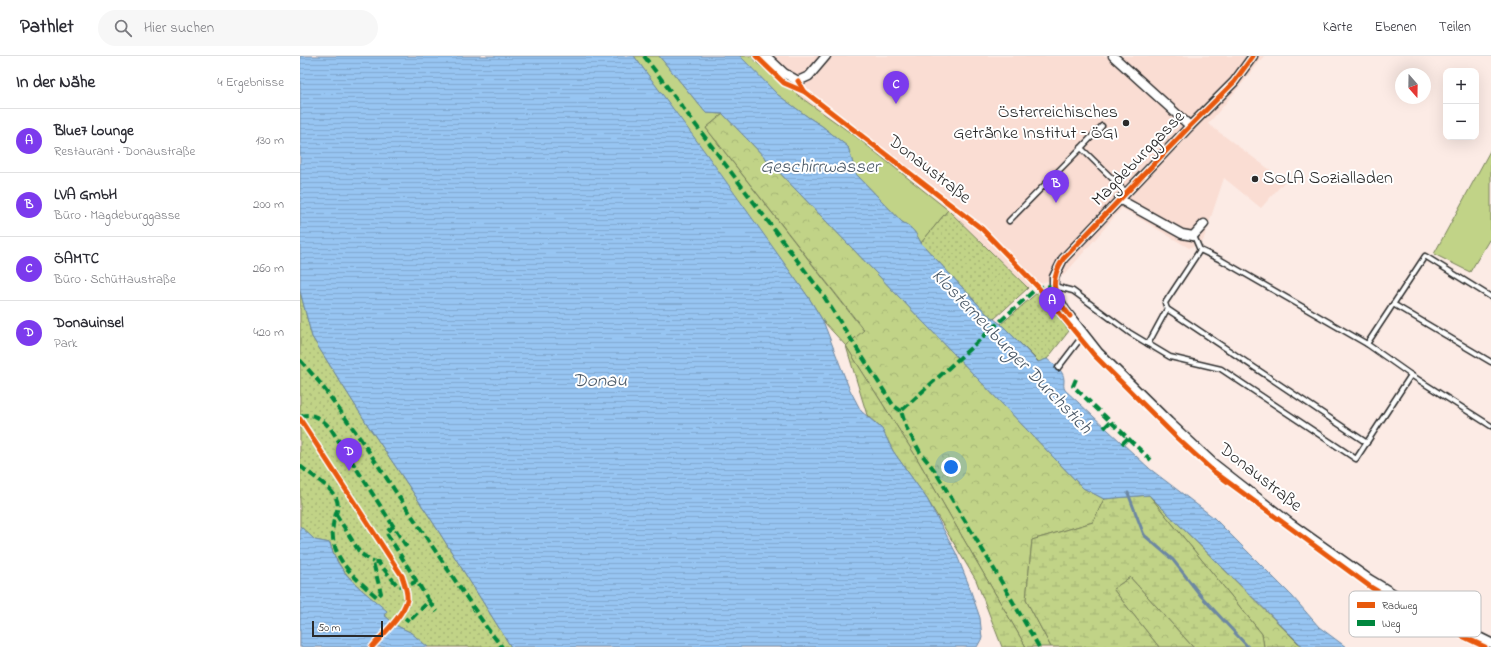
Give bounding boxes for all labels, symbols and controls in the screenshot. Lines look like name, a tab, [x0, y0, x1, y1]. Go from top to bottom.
search box	[98, 10, 378, 46]
text: Pathlet	[20, 14, 74, 41]
icon: search	[112, 17, 134, 39]
text: Hier suchen	[144, 17, 214, 39]
text: Karte	[1323, 17, 1352, 38]
text: Ebenen	[1374, 17, 1417, 38]
text: Teilen	[1439, 17, 1471, 38]
north arrow	[1395, 68, 1431, 104]
map controls	[1443, 68, 1479, 140]
button: +	[1443, 68, 1479, 104]
text: In der Nähe	[16, 70, 95, 95]
pin: C	[883, 71, 909, 104]
text: 4 Ergebnisse	[217, 73, 284, 92]
place label: Österreichisches Getränke Institut – ÖGI	[953, 100, 1118, 147]
street label: Magdeburggasse	[1086, 104, 1193, 214]
button: −	[1443, 104, 1479, 140]
marker: Österreichisches Getränke Institut – ÖGI	[1121, 118, 1131, 128]
text: Blue7 Lounge	[54, 120, 134, 142]
street label: Donaustraße	[881, 129, 977, 211]
text: A	[25, 131, 33, 150]
text: 130 m	[256, 131, 284, 150]
text: Restaurant · Donaustraße	[54, 142, 195, 161]
water label: Geschirrwasser	[760, 154, 882, 181]
place label: SOLA Sozialladen	[1263, 166, 1393, 192]
pin: B	[1043, 170, 1069, 203]
marker: SOLA Sozialladen	[1250, 174, 1260, 184]
text: LVA GmbH	[54, 184, 117, 206]
text: B	[25, 195, 33, 214]
text: 200 m	[253, 195, 284, 214]
text: Büro · Magdeburggasse	[54, 206, 180, 225]
text: ÖAMTC	[54, 248, 99, 270]
text: C	[25, 259, 33, 278]
text: 260 m	[253, 259, 284, 278]
water label: Klosterneuburger Durchstich	[924, 263, 1098, 442]
text: Büro · Schüttaustraße	[54, 270, 176, 289]
pin: A	[1039, 287, 1065, 320]
text: Donauinsel	[54, 312, 124, 334]
text: D	[24, 323, 34, 342]
text: 420 m	[253, 323, 284, 342]
text: Park	[54, 334, 78, 353]
water label: Donau	[573, 368, 627, 395]
street label: Donaustraße	[1212, 437, 1308, 519]
pin: D	[336, 438, 362, 471]
your location	[941, 457, 961, 477]
legend	[1349, 591, 1481, 637]
text: Radweg	[1382, 598, 1417, 615]
text: Weg	[1382, 616, 1400, 633]
scale bar	[312, 619, 383, 638]
text: 50 m	[318, 620, 340, 636]

